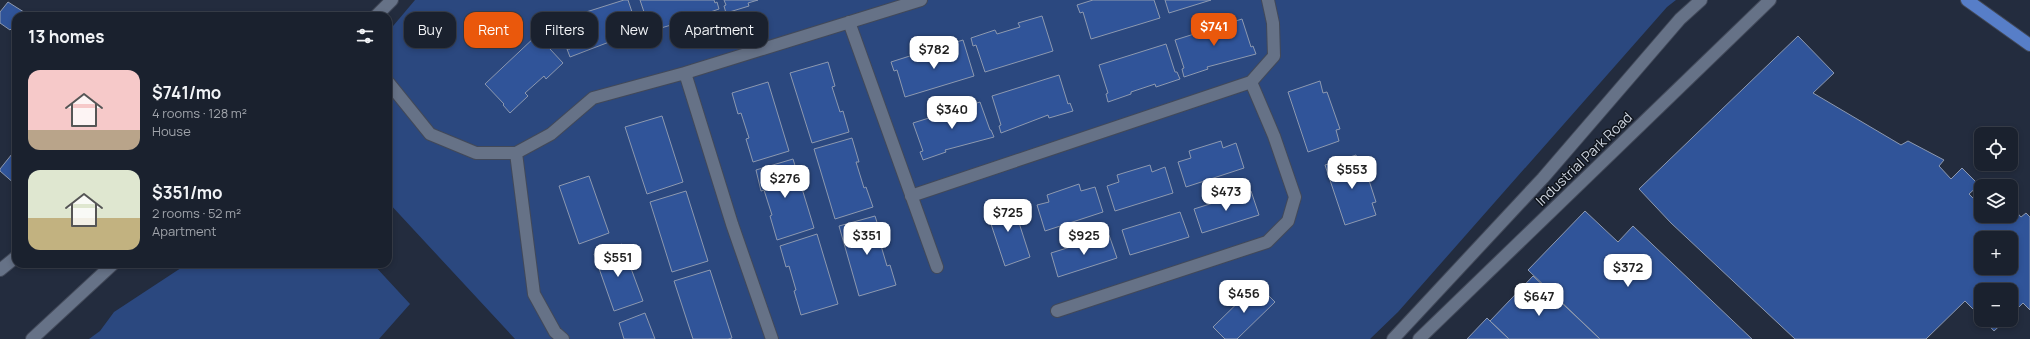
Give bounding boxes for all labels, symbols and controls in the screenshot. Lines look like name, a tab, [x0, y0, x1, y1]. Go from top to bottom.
chip: Buy	[404, 12, 456, 48]
chip: Rent	[464, 12, 523, 48]
chip: Filters	[531, 12, 598, 48]
chip: New	[606, 12, 662, 48]
chip: Apartment	[670, 12, 768, 48]
pin: $741	[1190, 13, 1238, 47]
text: $741	[1200, 17, 1228, 35]
text: 13 homes	[28, 25, 104, 48]
icon: filters	[354, 25, 376, 47]
pin: $782	[910, 36, 958, 70]
text: $782	[919, 40, 949, 58]
text: $741/mo	[152, 81, 221, 104]
icon: home	[60, 86, 108, 134]
pin: $340	[928, 96, 976, 130]
text: $340	[936, 100, 968, 118]
text: 4 rooms · 128 m²	[152, 104, 247, 122]
street label: Industrial Park Road	[1531, 108, 1636, 210]
text: House	[152, 122, 191, 140]
map controls	[1974, 127, 2018, 327]
button: locate	[1974, 127, 2018, 171]
pin: $553	[1328, 156, 1376, 190]
text: $553	[1337, 160, 1367, 178]
pin: $276	[761, 165, 809, 199]
text: $276	[770, 169, 800, 187]
pin: $473	[1202, 178, 1250, 212]
button: layers	[1974, 179, 2018, 223]
text: $351/mo	[152, 181, 222, 204]
text: $473	[1211, 182, 1241, 200]
icon: home	[60, 186, 108, 234]
pin: $725	[984, 199, 1032, 233]
text: $725	[993, 203, 1023, 221]
text: 2 rooms · 52 m²	[152, 204, 241, 222]
text: Apartment	[152, 222, 216, 240]
pin: $351	[843, 222, 891, 256]
pin: $925	[1060, 222, 1108, 256]
text: $351	[852, 226, 882, 244]
text: $925	[1068, 226, 1100, 244]
button: +	[1974, 231, 2018, 275]
pin: $551	[594, 244, 642, 278]
text: $551	[603, 248, 633, 266]
pin: $372	[1604, 254, 1652, 288]
text: $372	[1613, 258, 1643, 276]
pin: $456	[1220, 280, 1268, 314]
pin: $647	[1515, 283, 1563, 317]
button: −	[1974, 283, 2018, 327]
text: $456	[1228, 284, 1260, 302]
text: $647	[1523, 287, 1555, 305]

